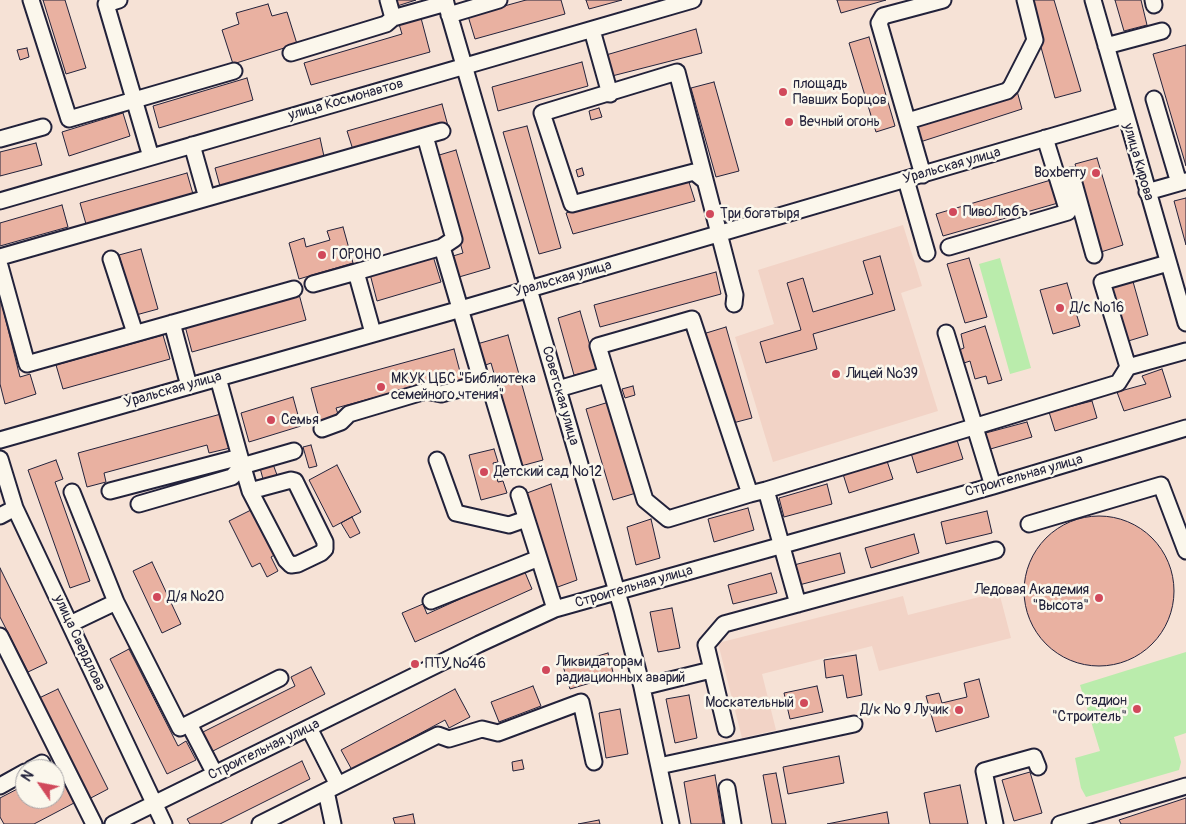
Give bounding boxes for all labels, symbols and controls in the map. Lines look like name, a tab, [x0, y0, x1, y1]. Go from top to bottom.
street label: улица Космонавтов	[286, 76, 406, 124]
place label: площадь Павших Борцов	[793, 76, 887, 108]
marker: площадь Павших Борцов	[777, 86, 789, 98]
place label: Вечный огонь	[799, 114, 880, 130]
marker: Вечный огонь	[783, 116, 795, 128]
street label: улица Кирова	[1119, 121, 1157, 203]
street label: Уральская улица	[901, 144, 1003, 188]
place label: Boxberry	[1034, 165, 1086, 181]
marker: Boxberry	[1090, 167, 1102, 179]
place label: ПивоЛюбъ	[963, 204, 1028, 220]
place label: Три богатыря	[720, 206, 800, 222]
marker: ПивоЛюбъ	[947, 206, 959, 218]
marker: Три богатыря	[704, 208, 716, 220]
place label: ГОРОНО	[332, 247, 381, 263]
marker: ГОРОНО	[316, 249, 328, 261]
street label: Уральская улица	[512, 257, 614, 301]
place label: Д/с №16	[1070, 300, 1124, 316]
marker: Д/с №16	[1054, 302, 1066, 314]
street label: Советская улица	[538, 345, 582, 447]
place label: Лицей №39	[846, 366, 918, 382]
street label: Уральская улица	[122, 368, 224, 412]
marker: Лицей №39	[830, 368, 842, 380]
place label: МКУК ЦБС "Библиотека семейного чтения"	[391, 371, 536, 404]
marker: МКУК ЦБС "Библиотека семейного чтения"	[375, 381, 387, 393]
place label: Семья	[281, 412, 319, 428]
marker: Семья	[265, 414, 277, 426]
street label: Строительная улица	[963, 451, 1085, 501]
place label: Детский сад №12	[494, 464, 602, 480]
marker: Детский сад №12	[478, 466, 490, 478]
street label: Строительная улица	[573, 562, 695, 612]
place label: Ледовая Академия "Высота"	[975, 582, 1089, 614]
place label: Д/я №20	[167, 589, 224, 605]
marker: Д/я №20	[151, 591, 163, 603]
street label: улица Свердлова	[49, 592, 109, 694]
marker: Ледовая Академия "Высота"	[1093, 592, 1105, 604]
place label: Ликвидаторам радиационных аварий	[556, 654, 685, 686]
place label: ПТУ №46	[425, 656, 486, 672]
marker: ПТУ №46	[409, 658, 421, 670]
marker: Ликвидаторам радиационных аварий	[540, 664, 552, 676]
place label: Стадион "Строитель"	[1052, 693, 1127, 726]
place label: Москательный	[705, 695, 794, 711]
marker: Москательный	[798, 697, 810, 709]
place label: Д/к № 9 Лучик	[860, 702, 949, 718]
marker: Стадион "Строитель"	[1131, 703, 1143, 715]
marker: Д/к № 9 Лучик	[953, 704, 965, 716]
street label: Строительная улица	[206, 716, 322, 784]
north arrow	[15, 759, 65, 809]
text: N	[18, 768, 38, 785]

